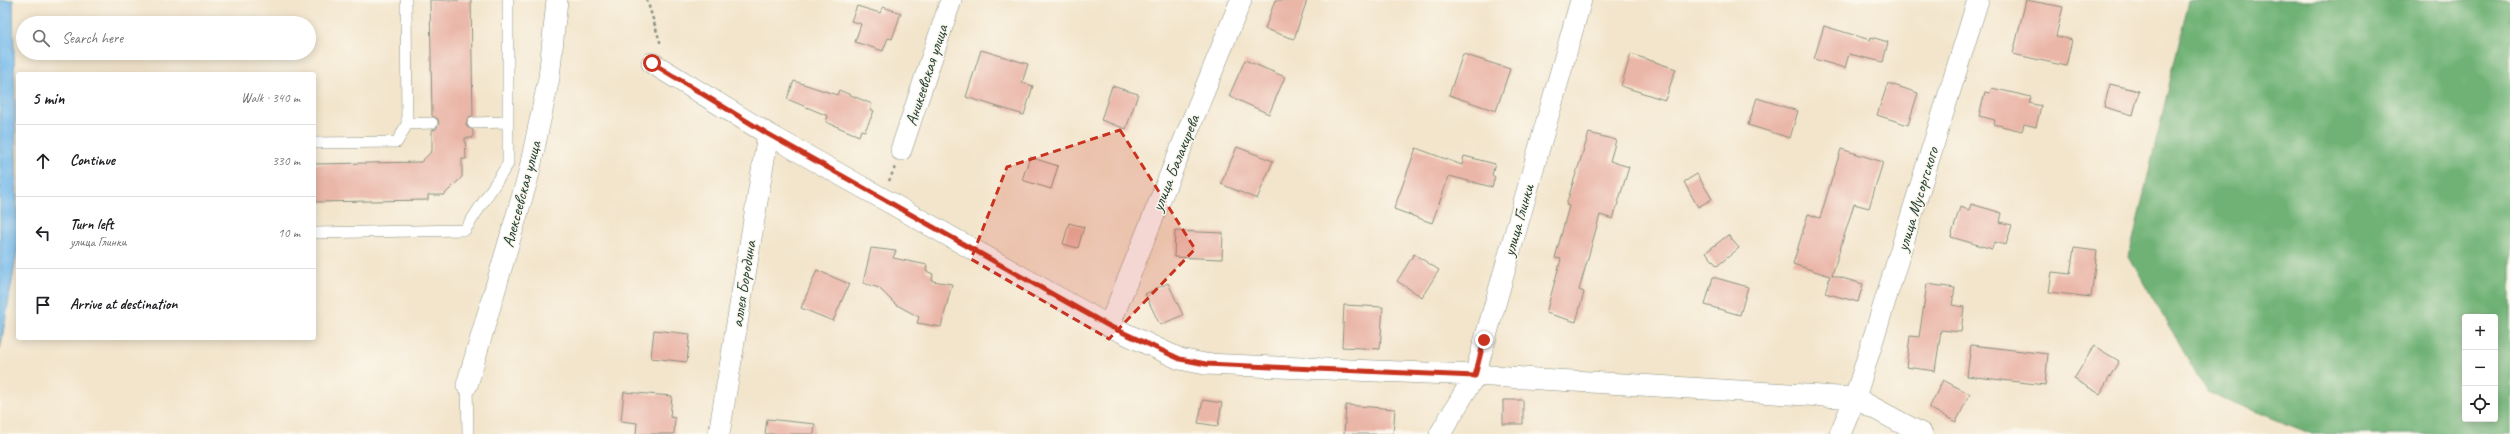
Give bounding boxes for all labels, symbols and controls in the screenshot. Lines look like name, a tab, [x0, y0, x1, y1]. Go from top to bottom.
search box	[16, 16, 316, 60]
street label: Аникеевская улица	[900, 21, 953, 128]
icon: search	[30, 27, 52, 49]
text: Search here	[62, 29, 123, 48]
route start	[643, 54, 661, 72]
text: 5 min	[32, 88, 64, 109]
text: Walk · 340 m	[241, 90, 300, 106]
street label: улица Балакирева	[1146, 111, 1205, 215]
street label: Алексеевская улица	[497, 138, 546, 250]
street label: улица Мусоргского	[1891, 144, 1944, 255]
icon: ahead	[32, 150, 54, 172]
text: Continue	[70, 151, 115, 170]
text: 330 m	[272, 153, 300, 169]
street label: улица Глинки	[1498, 180, 1539, 259]
text: Turn left	[70, 215, 113, 234]
icon: left	[32, 222, 54, 244]
text: 10 m	[278, 225, 300, 241]
text: улица Глинки	[70, 234, 127, 250]
street label: аллея Бородина	[726, 238, 761, 329]
icon: arrive	[32, 294, 54, 316]
text: Arrive at destination	[70, 295, 177, 314]
map controls	[2462, 314, 2498, 422]
button: +	[2462, 314, 2498, 350]
route end	[1475, 331, 1493, 349]
button: −	[2462, 350, 2498, 386]
button: locate	[2462, 386, 2498, 422]

